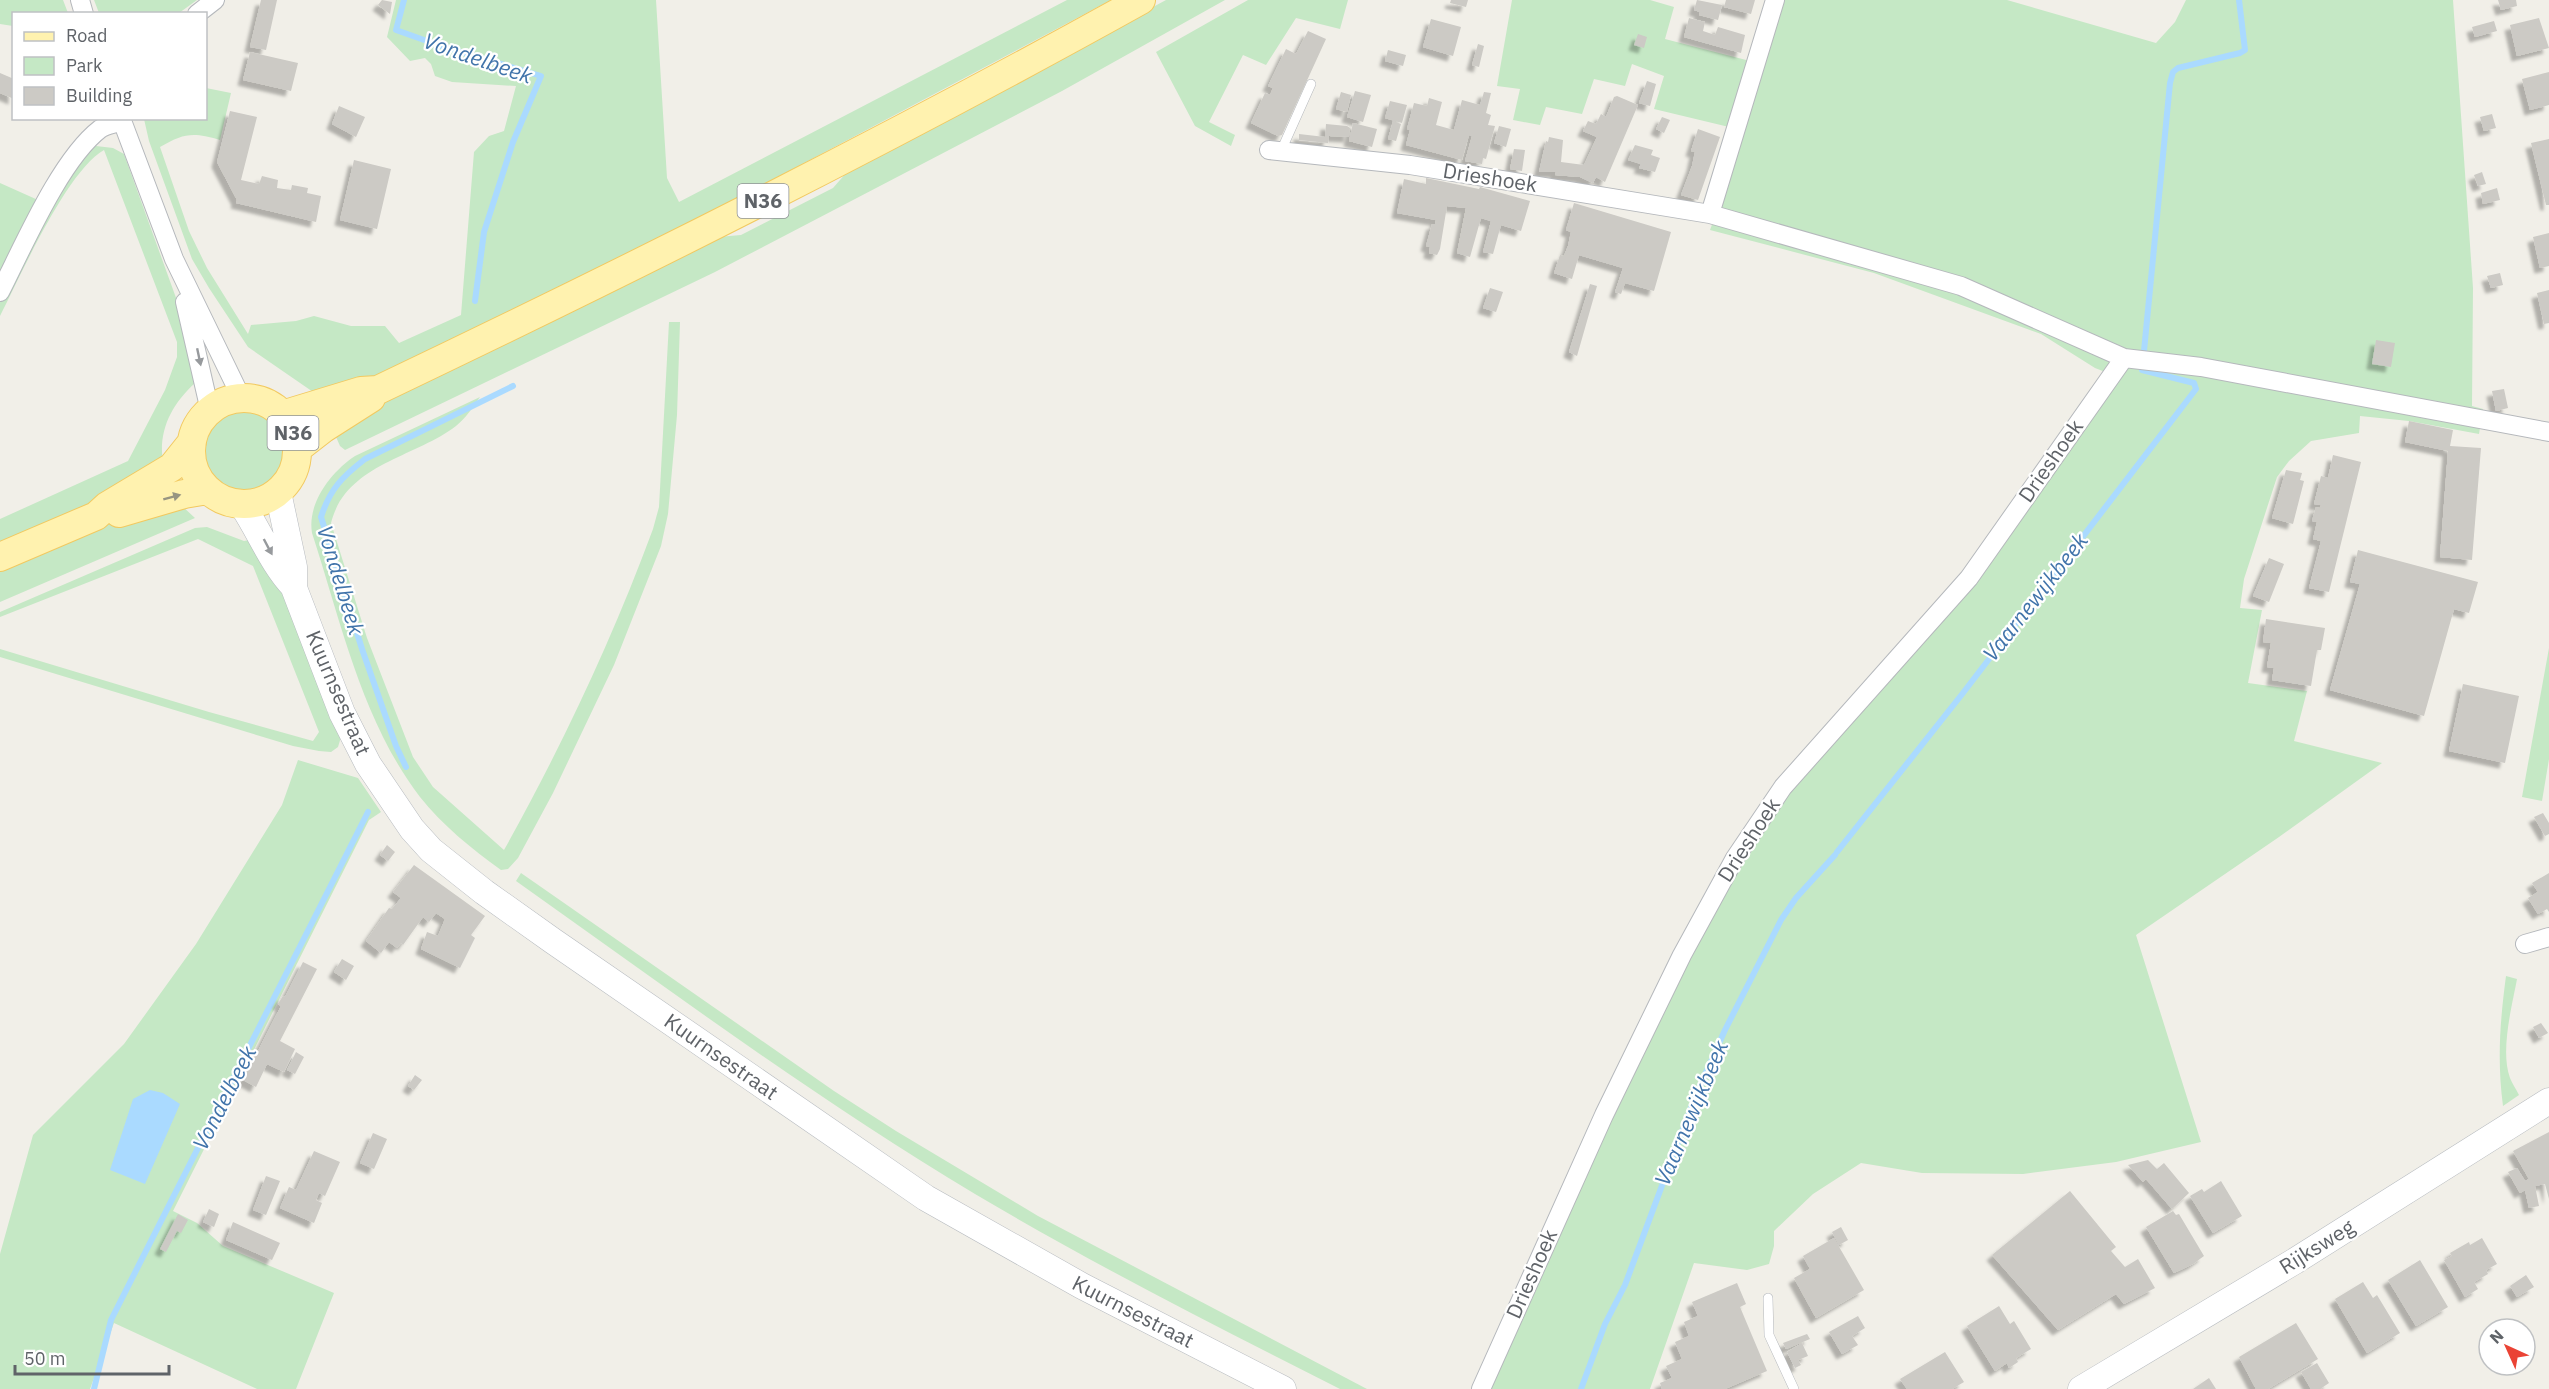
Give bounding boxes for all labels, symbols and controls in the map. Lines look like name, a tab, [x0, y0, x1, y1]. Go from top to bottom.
legend	[12, 12, 207, 120]
text: Road	[66, 24, 107, 47]
water label: Vondelbeek	[420, 25, 537, 90]
text: Park	[66, 54, 103, 77]
text: Building	[66, 84, 133, 107]
street label: Drieshoek	[1441, 156, 1539, 198]
road number: N36	[738, 184, 789, 218]
one-way arrow	[195, 347, 204, 366]
street label: Drieshoek	[2011, 413, 2089, 507]
road number: N36	[268, 416, 318, 450]
one-way arrow	[163, 492, 181, 501]
water label: Vondelbeek	[311, 521, 372, 639]
water label: Vaarnewijkbeek	[1975, 526, 2094, 667]
one-way arrow	[263, 538, 273, 555]
street label: Kuurnsestraat	[300, 626, 378, 759]
street label: Drieshoek	[1711, 792, 1786, 887]
street label: Kuurnsestraat	[659, 1007, 784, 1106]
water label: Vaarnewijkbeek	[1647, 1035, 1734, 1190]
water label: Vondelbeek	[185, 1040, 262, 1155]
street label: Rijksweg	[2274, 1212, 2359, 1280]
street label: Drieshoek	[1499, 1224, 1563, 1323]
street label: Kuurnsestraat	[1068, 1268, 1199, 1354]
north arrow	[2477, 1317, 2537, 1377]
text: N	[2485, 1325, 2508, 1348]
scale bar	[15, 1338, 170, 1376]
text: 50 m	[24, 1347, 66, 1370]

